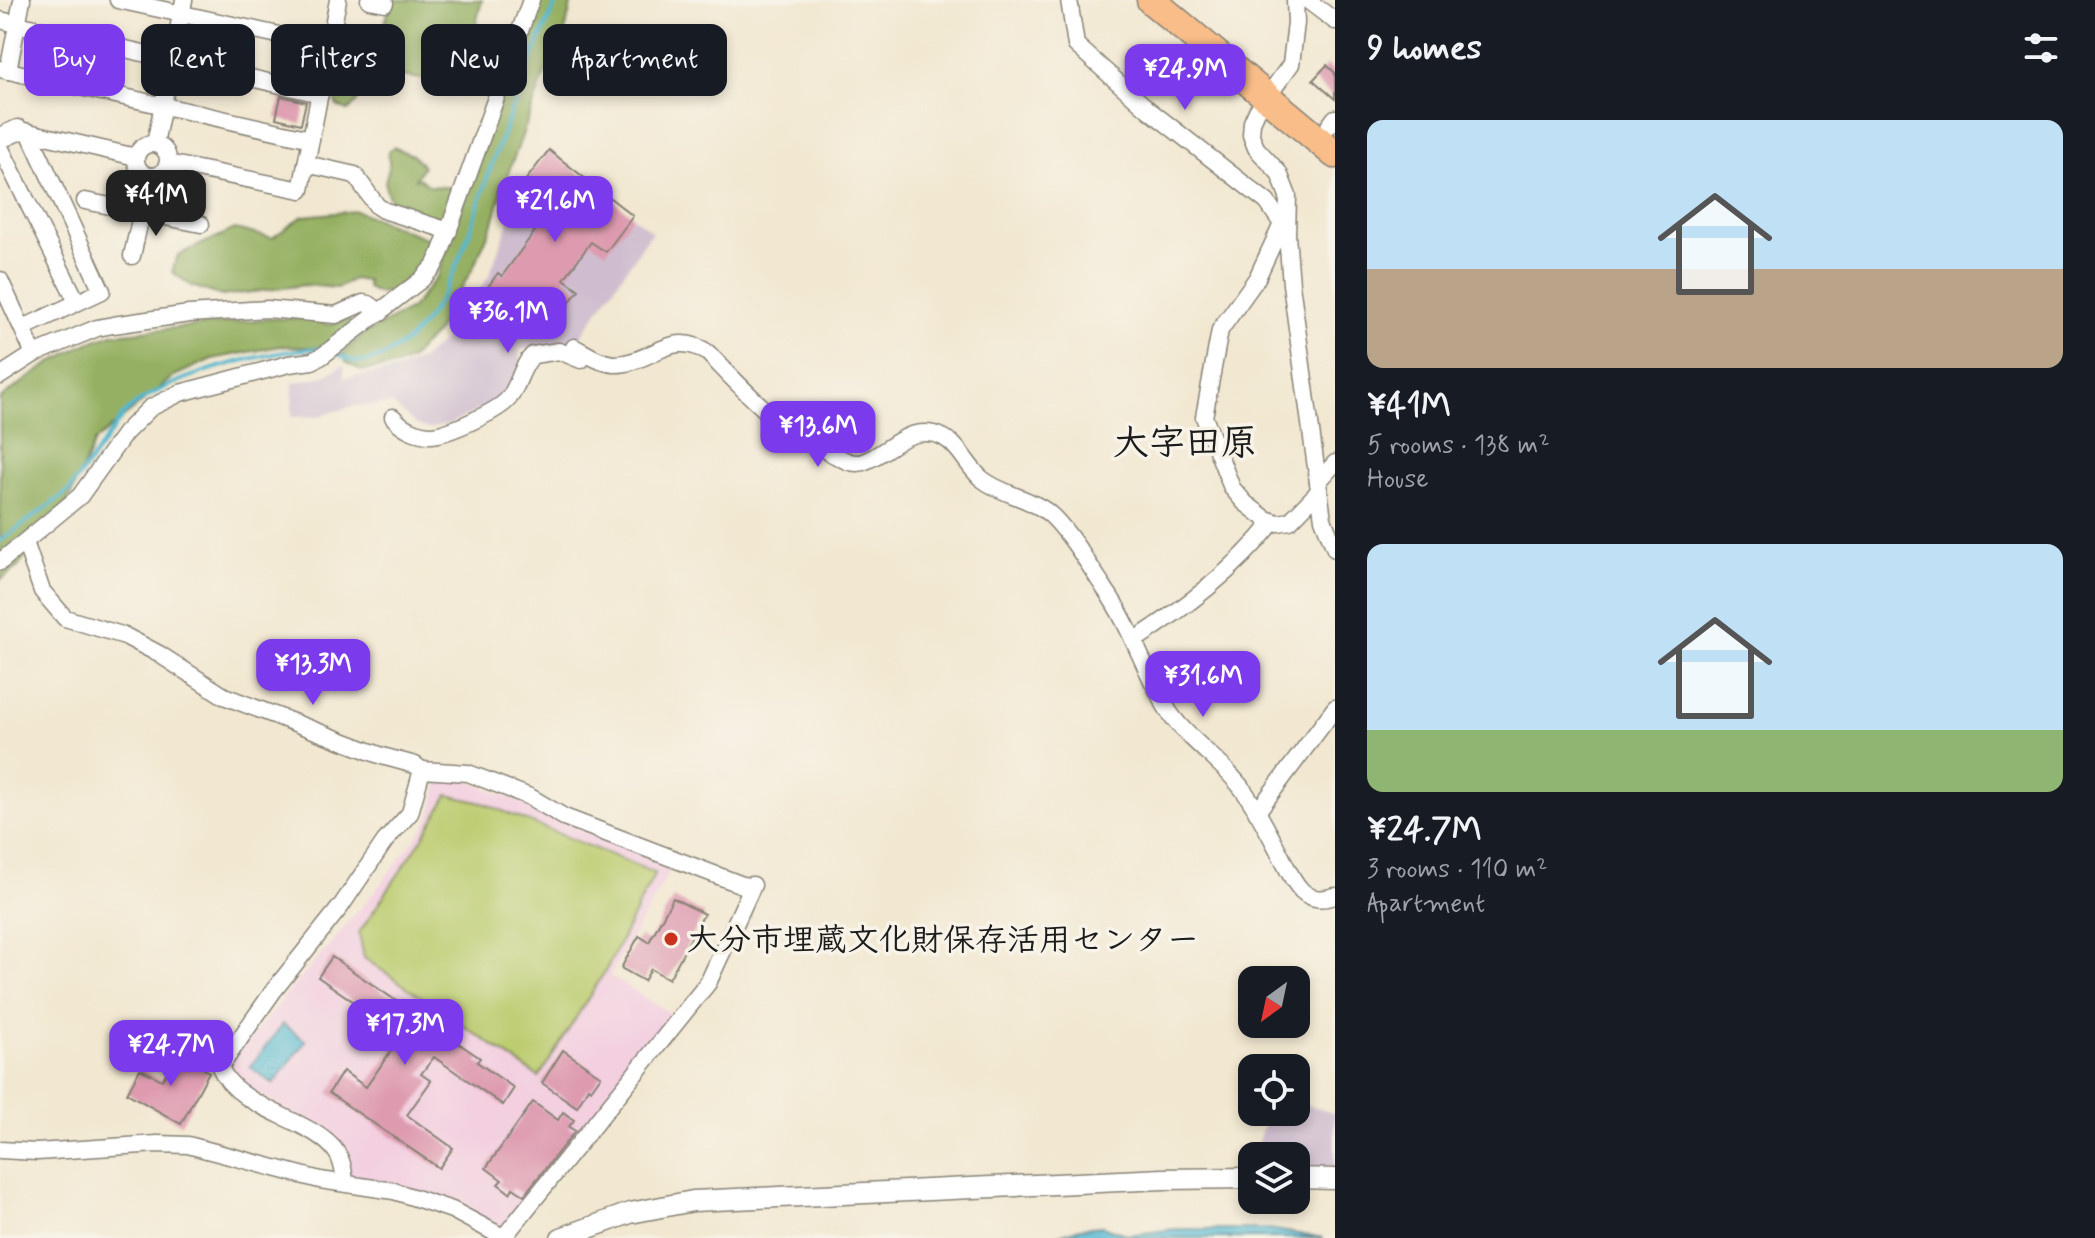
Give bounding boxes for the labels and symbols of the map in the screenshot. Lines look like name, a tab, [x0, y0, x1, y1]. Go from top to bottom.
pin: ¥24.9M	[1120, 44, 1250, 112]
pin: ¥41M	[109, 170, 203, 238]
pin: ¥21.6M	[490, 176, 620, 244]
pin: ¥36.1M	[443, 287, 573, 355]
pin: ¥13.6M	[753, 401, 883, 469]
district label: 大字田原	[1113, 421, 1257, 468]
pin: ¥13.3M	[248, 639, 378, 707]
pin: ¥31.6M	[1138, 651, 1268, 719]
place label: 大分市埋蔵文化財保存活用センター	[687, 920, 1199, 962]
marker: 大分市埋蔵文化財保存活用センター	[662, 930, 680, 948]
north arrow	[1238, 966, 1310, 1038]
pin: ¥17.3M	[340, 999, 470, 1067]
pin: ¥24.7M	[106, 1020, 236, 1088]

